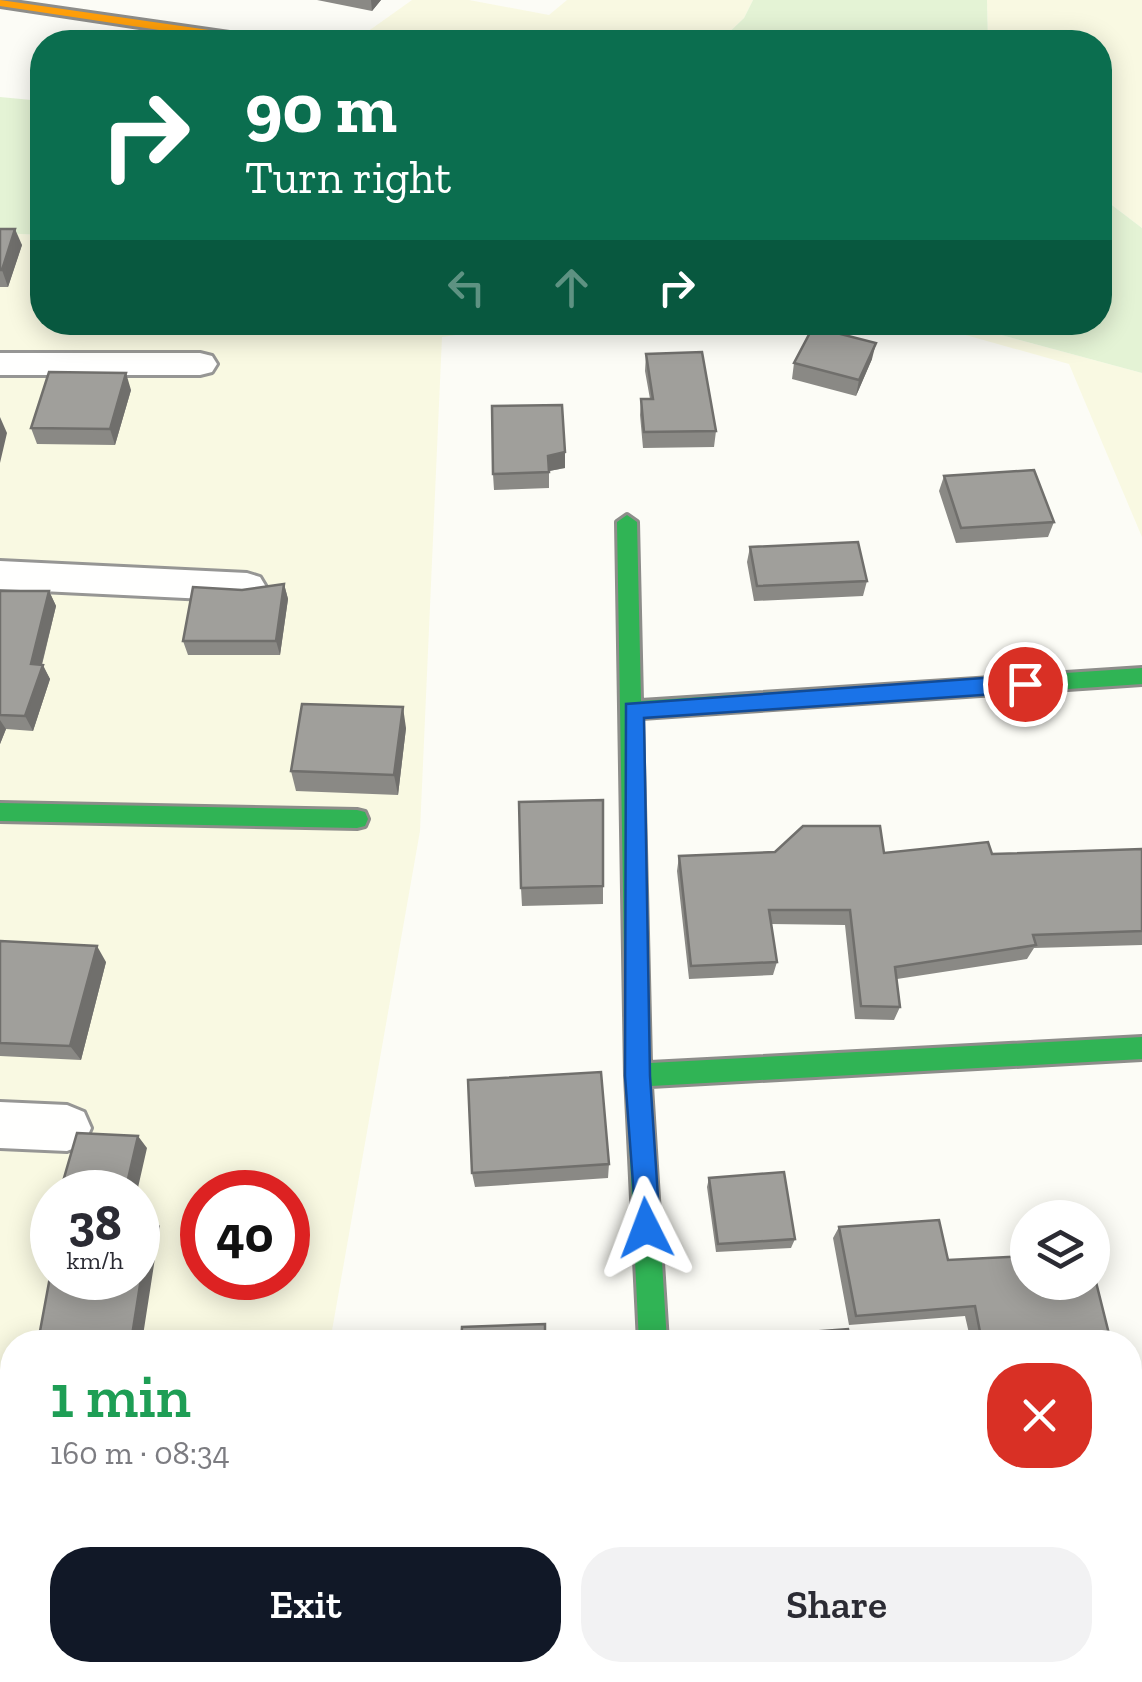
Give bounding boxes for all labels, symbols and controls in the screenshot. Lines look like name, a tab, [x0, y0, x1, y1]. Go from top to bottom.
text: 90 m	[245, 66, 397, 150]
icon: right	[80, 70, 210, 200]
text: Turn right	[245, 151, 451, 205]
icon: left	[439, 260, 494, 315]
icon: ahead	[544, 260, 599, 315]
icon: right	[649, 260, 704, 315]
pin	[983, 642, 1068, 727]
icon: arrive	[998, 657, 1053, 712]
speed limit sign: 40	[180, 1170, 310, 1300]
position arrow	[594, 1176, 698, 1280]
text: 38	[68, 1193, 122, 1253]
map controls	[1010, 1200, 1110, 1300]
button: layers	[1010, 1200, 1110, 1300]
text: km/h	[66, 1245, 124, 1275]
text: 1 min	[50, 1360, 191, 1432]
button: close	[987, 1363, 1092, 1468]
text: 160 m · 08:34	[50, 1434, 230, 1472]
button: Exit	[50, 1547, 561, 1662]
button: Share	[581, 1547, 1092, 1662]

